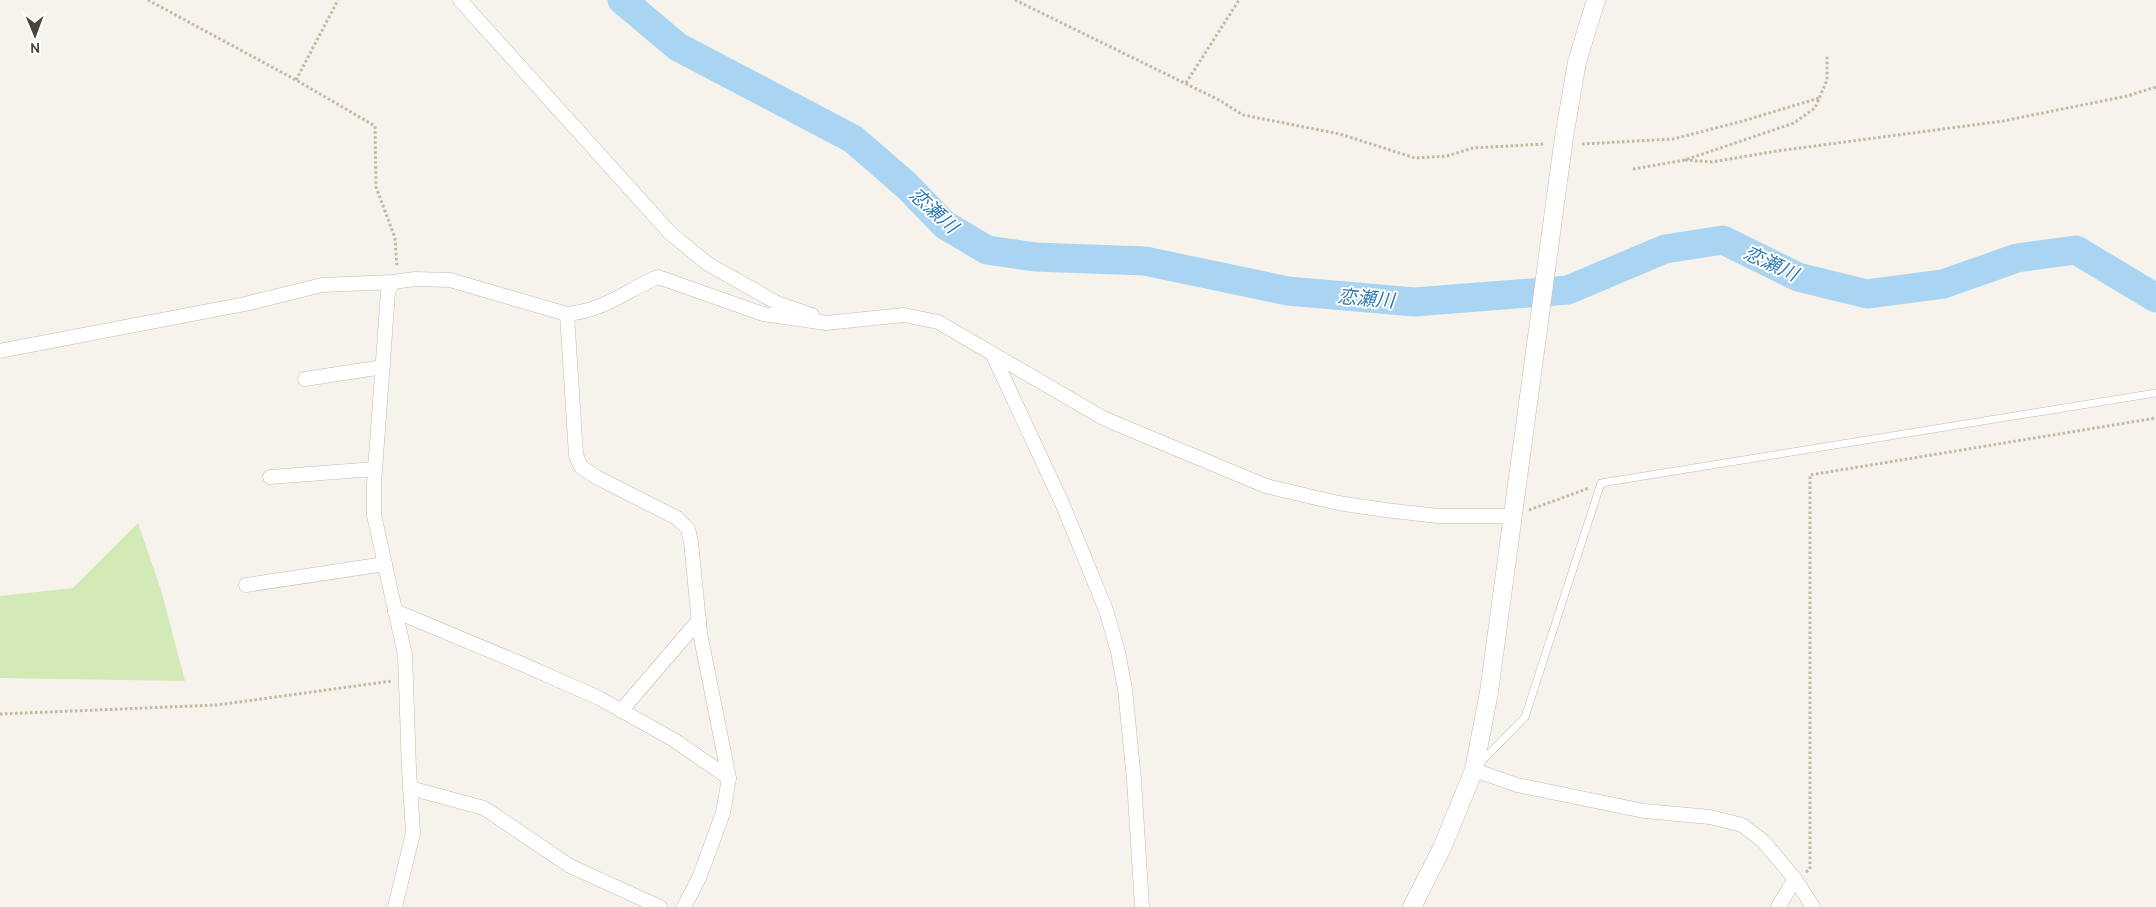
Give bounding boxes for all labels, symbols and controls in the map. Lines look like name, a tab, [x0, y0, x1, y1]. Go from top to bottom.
north arrow	[10, 10, 60, 60]
text: N	[30, 39, 40, 57]
water label: 恋瀬川	[905, 183, 964, 239]
water label: 恋瀬川	[1740, 241, 1803, 287]
water label: 恋瀬川	[1337, 285, 1397, 313]

